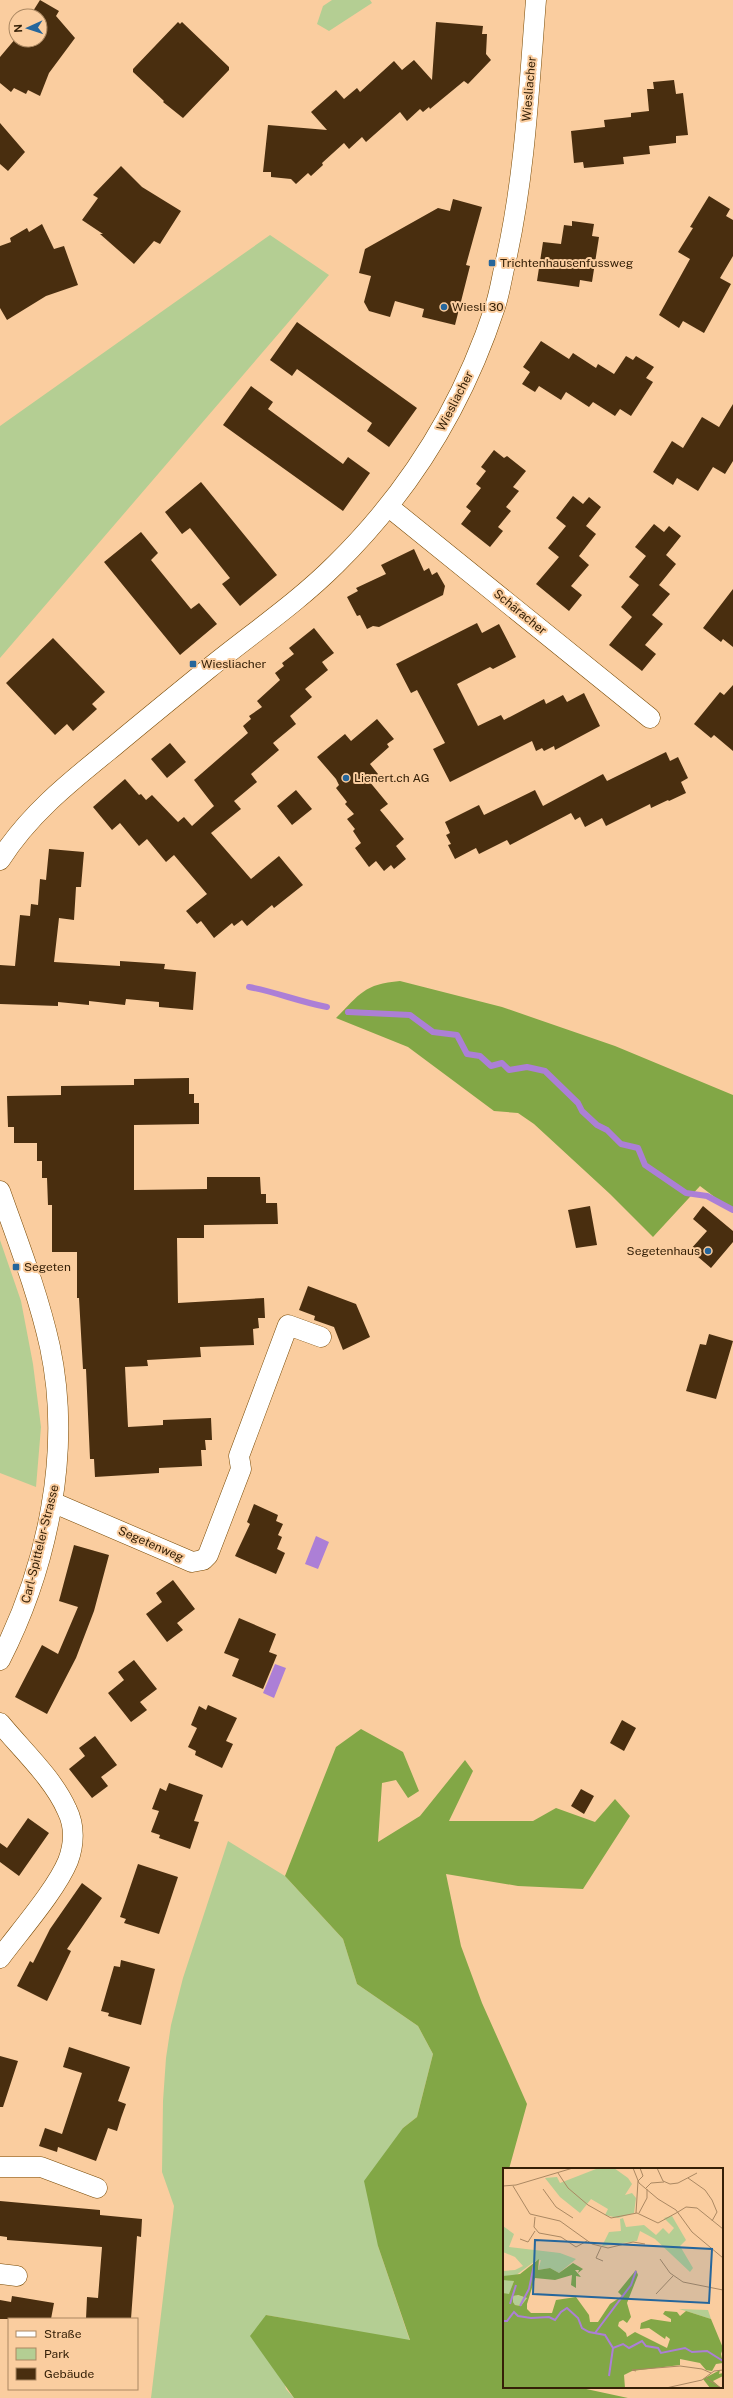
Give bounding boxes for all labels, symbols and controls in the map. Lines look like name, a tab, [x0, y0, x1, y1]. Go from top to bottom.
north arrow	[8, 8, 48, 48]
text: N	[12, 24, 24, 33]
street label: Wiesliacher	[519, 56, 539, 122]
place label: Trichtenhausenfussweg	[500, 256, 633, 270]
marker: Trichtenhausenfussweg	[487, 258, 497, 268]
place label: Wiesli 30	[452, 300, 504, 314]
marker: Wiesli 30	[439, 302, 449, 312]
street label: Wiesliacher	[434, 368, 476, 433]
street label: Schäracher	[491, 586, 550, 638]
place label: Wiesliacher	[201, 657, 267, 671]
marker: Wiesliacher	[188, 659, 198, 669]
place label: Lienert.ch AG	[354, 771, 429, 785]
marker: Lienert.ch AG	[341, 773, 351, 783]
place label: Segetenhaus	[627, 1244, 700, 1258]
marker: Segetenhaus	[703, 1246, 713, 1256]
place label: Segeten	[24, 1260, 71, 1274]
marker: Segeten	[11, 1262, 21, 1272]
street label: Carl-Spitteler-Strasse	[18, 1483, 62, 1605]
street label: Segetenweg	[116, 1523, 186, 1565]
inset map	[503, 2168, 723, 2388]
legend	[8, 2318, 138, 2390]
text: Straße	[44, 2327, 82, 2341]
text: Park	[44, 2347, 70, 2361]
text: Gebäude	[44, 2367, 94, 2381]

